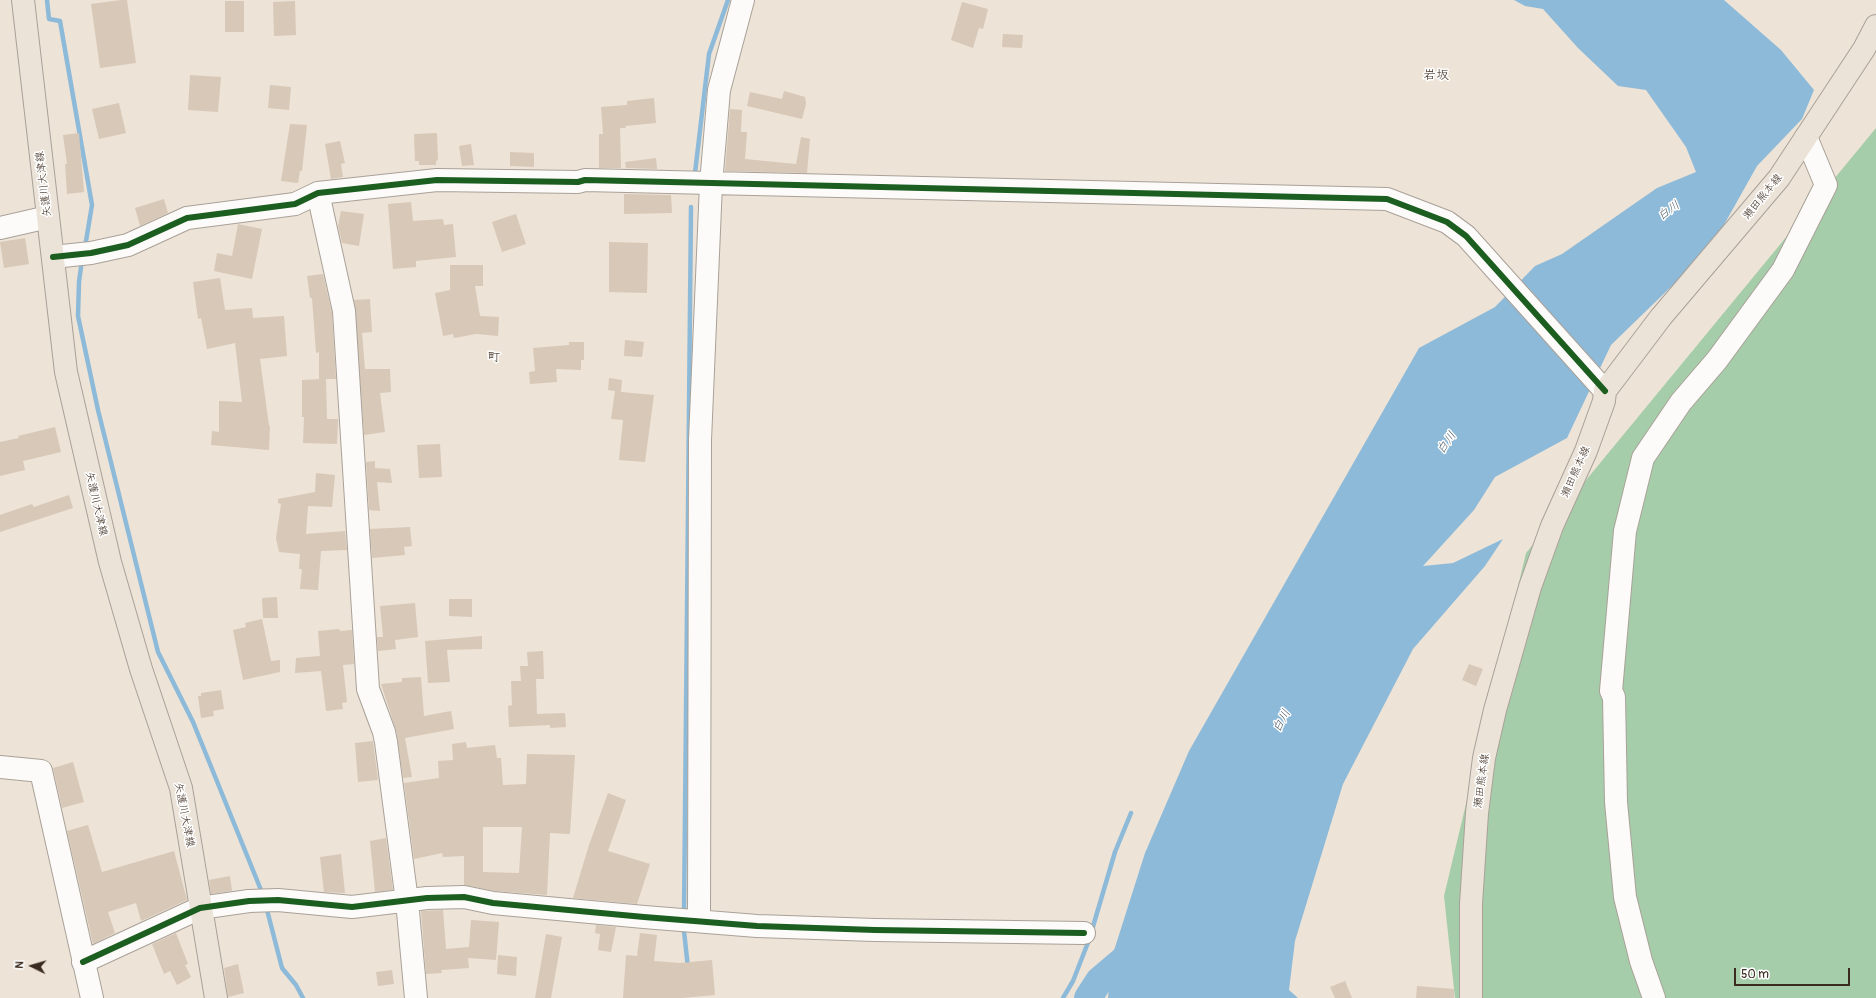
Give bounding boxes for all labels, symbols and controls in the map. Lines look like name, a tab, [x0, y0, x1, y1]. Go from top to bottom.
district label: 岩坂	[1423, 68, 1449, 84]
street label: 矢護川大津線	[33, 150, 55, 218]
street label: 瀬田熊本線	[1741, 171, 1785, 223]
water label: 白川	[1655, 198, 1683, 224]
district label: 町	[488, 350, 500, 366]
water label: 白川	[1434, 429, 1460, 457]
street label: 瀬田熊本線	[1559, 444, 1593, 500]
street label: 矢護川大津線	[82, 470, 110, 538]
water label: 白川	[1270, 707, 1294, 735]
street label: 瀬田熊本線	[1472, 753, 1492, 809]
street label: 矢護川大津線	[171, 781, 197, 849]
north arrow	[12, 946, 52, 986]
scale bar	[1736, 960, 1852, 986]
text: N	[13, 961, 26, 969]
text: 50 m	[1741, 967, 1769, 982]

